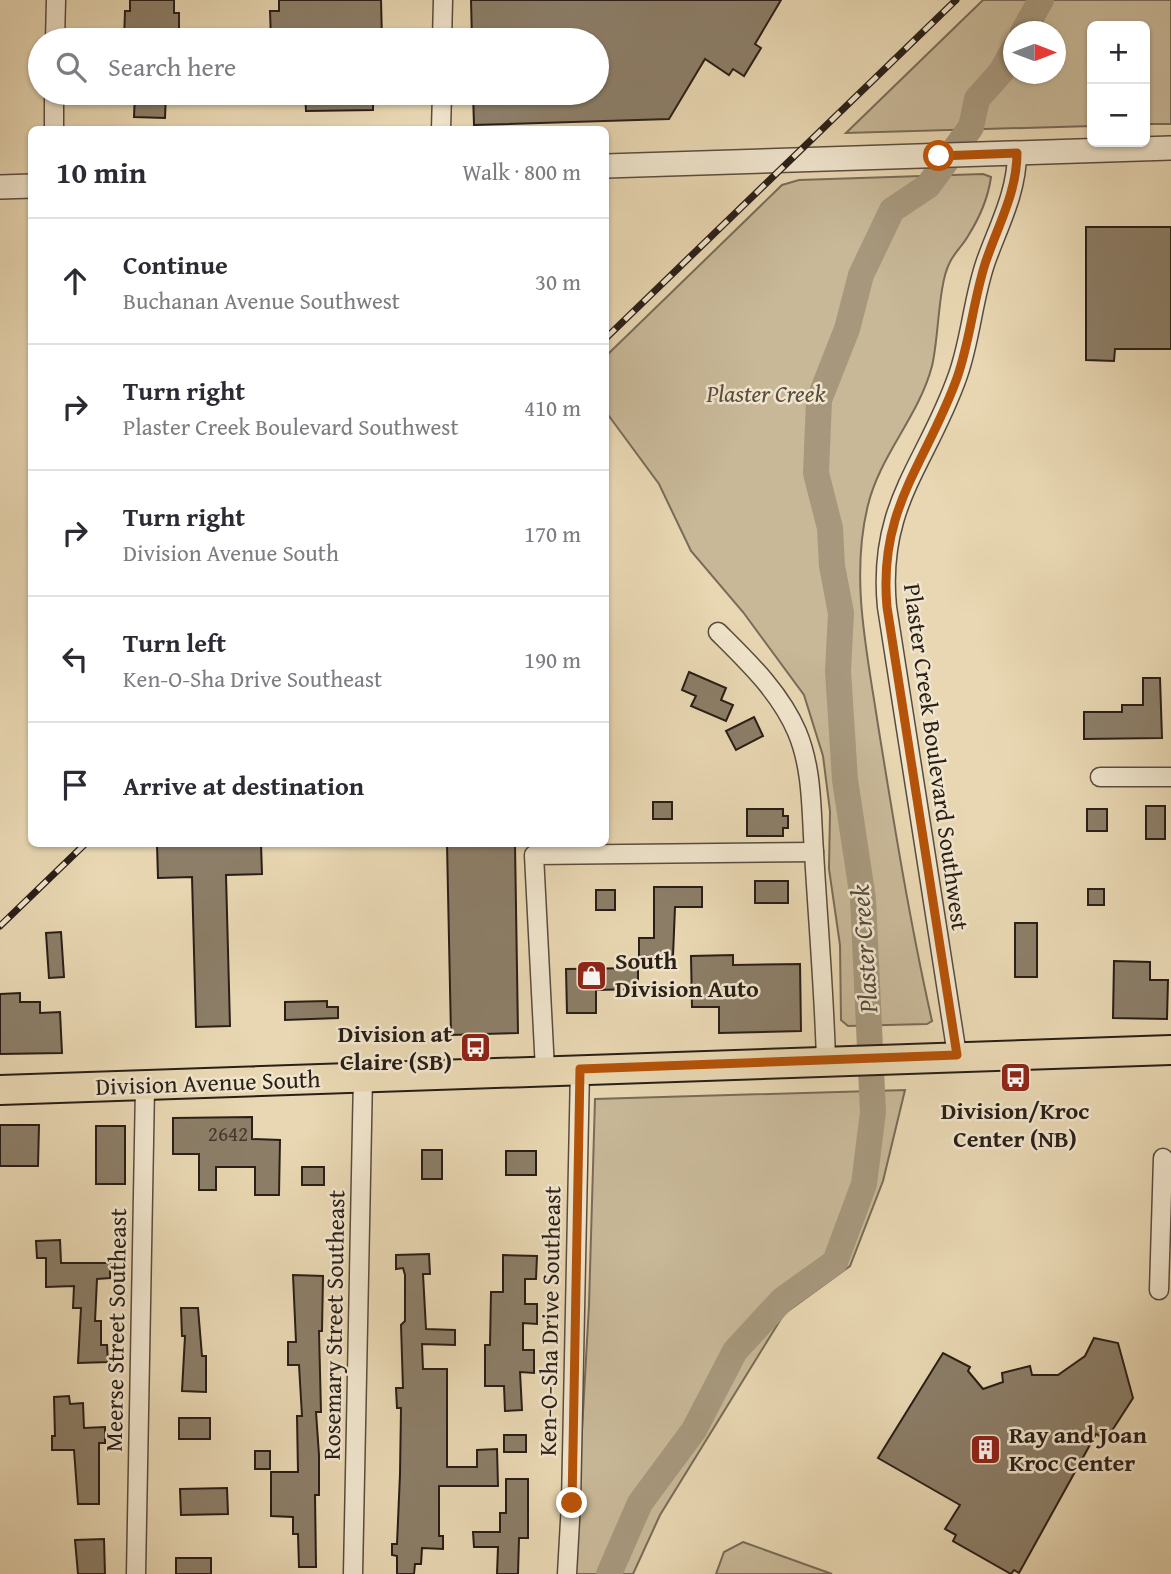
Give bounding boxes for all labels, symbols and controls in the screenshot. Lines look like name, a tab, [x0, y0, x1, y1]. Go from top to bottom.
north arrow	[1003, 21, 1066, 84]
map controls	[1087, 21, 1150, 147]
button: +	[1087, 21, 1150, 84]
search box	[28, 28, 609, 105]
text: Search here	[108, 47, 236, 86]
icon: search	[52, 48, 90, 86]
button: −	[1087, 84, 1150, 147]
route start	[923, 140, 954, 171]
text: 10 min	[56, 150, 146, 194]
text: Walk · 800 m	[462, 155, 581, 188]
text: Continue	[123, 245, 228, 284]
icon: ahead	[56, 262, 94, 300]
text: 30 m	[535, 265, 581, 298]
text: Buchanan Avenue Southwest	[123, 284, 400, 317]
text: Turn right	[123, 371, 245, 410]
park label: Plaster Creek	[706, 376, 825, 411]
icon: right	[56, 388, 94, 426]
text: 410 m	[524, 391, 581, 424]
text: Plaster Creek Boulevard Southwest	[123, 410, 459, 443]
text: Turn right	[123, 497, 245, 536]
icon: right	[56, 514, 94, 552]
text: 170 m	[524, 517, 581, 550]
text: Division Avenue South	[123, 536, 339, 569]
street label: Plaster Creek Boulevard Southwest	[895, 581, 978, 933]
text: Turn left	[123, 623, 226, 662]
icon: left	[56, 640, 94, 678]
text: 190 m	[524, 643, 581, 676]
text: Ken-O-Sha Drive Southeast	[123, 662, 382, 695]
icon: arrive	[56, 766, 94, 804]
text: Arrive at destination	[123, 766, 364, 805]
water label: Plaster Creek	[840, 883, 888, 1016]
place label: South Division Auto	[615, 943, 759, 1006]
shop icon: South Division Auto	[575, 958, 609, 992]
place label: Division at Claire (SB)	[338, 1016, 452, 1079]
bus stop icon: Division at Claire (SB)	[458, 1031, 492, 1065]
bus stop icon: Division/Kroc Center (NB)	[998, 1060, 1032, 1094]
street label: Division Avenue South	[95, 1061, 322, 1104]
place label: Division/Kroc Center (NB)	[941, 1093, 1089, 1156]
house number: 2642	[208, 1118, 248, 1149]
street label: Ken-O-Sha Drive Southeast	[530, 1185, 569, 1457]
street label: Rosemary Street Southeast	[314, 1189, 353, 1460]
street label: Meerse Street Southeast	[96, 1207, 135, 1452]
place label: Ray and Joan Kroc Center	[1009, 1417, 1147, 1480]
building icon: Ray and Joan Kroc Center	[969, 1432, 1003, 1466]
route end	[556, 1487, 587, 1518]

